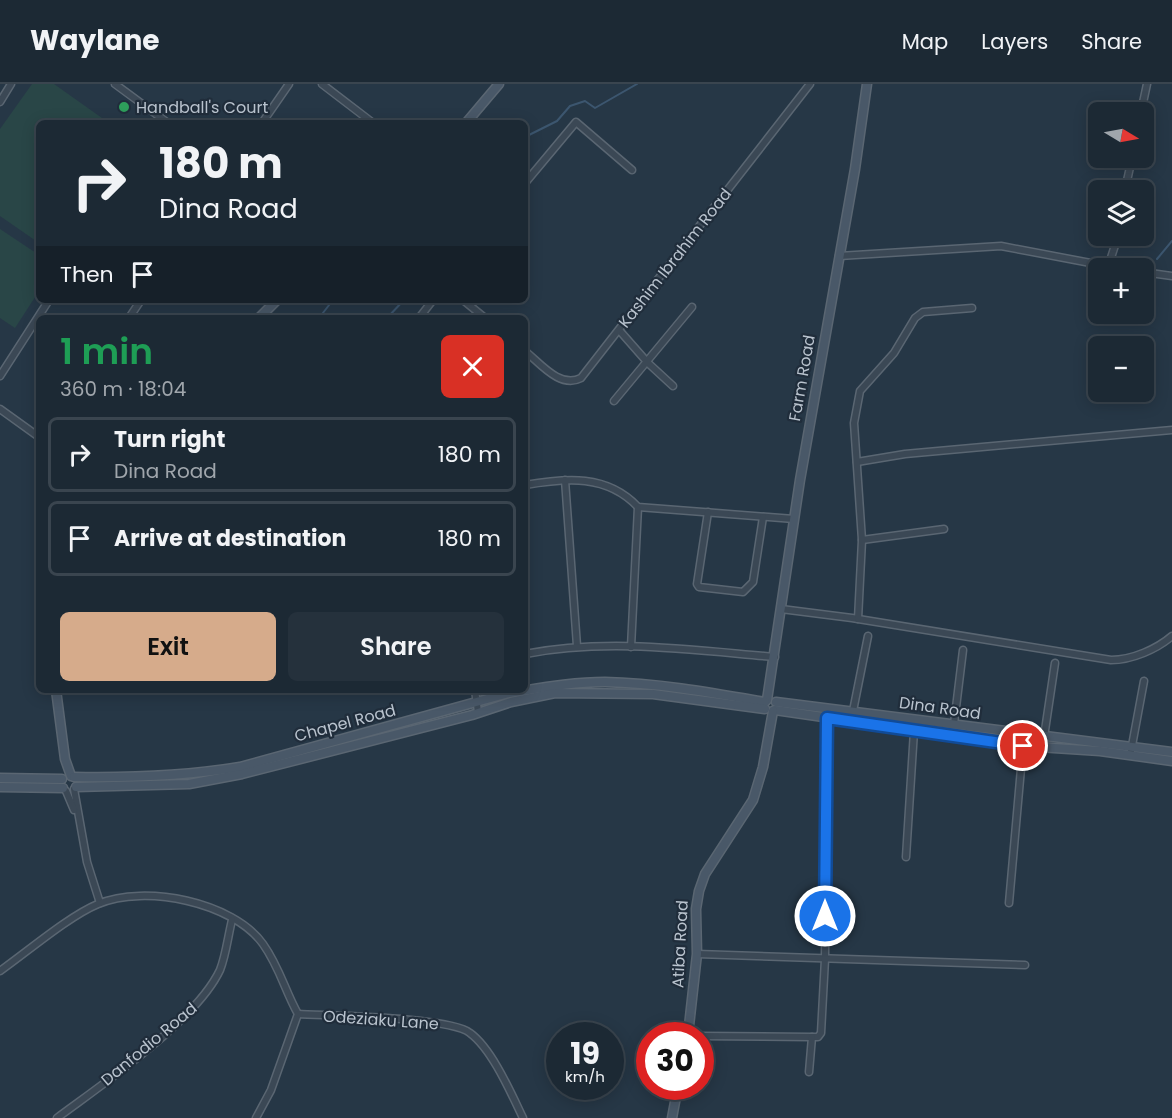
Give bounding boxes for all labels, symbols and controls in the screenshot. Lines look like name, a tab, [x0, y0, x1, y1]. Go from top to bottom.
text: Waylane	[30, 21, 160, 60]
text: Map	[902, 27, 948, 56]
text: Layers	[981, 27, 1048, 56]
text: Share	[1081, 27, 1142, 56]
place label: Handball's Court	[136, 96, 268, 119]
marker: Handball's Court	[117, 100, 131, 114]
north arrow	[1088, 102, 1154, 168]
map controls	[1088, 102, 1154, 402]
text: 180 m	[159, 134, 283, 193]
icon: right	[60, 144, 138, 222]
button: layers	[1088, 180, 1154, 246]
street label: Kashim Ibrahim Road	[613, 183, 737, 333]
text: Dina Road	[159, 190, 298, 227]
icon: arrive	[126, 258, 159, 291]
button: +	[1088, 258, 1154, 324]
text: Then	[60, 259, 114, 290]
text: 1 min	[60, 326, 153, 377]
street label: Farm Road	[783, 333, 821, 423]
button: close	[441, 335, 504, 398]
button: −	[1088, 336, 1154, 402]
text: 360 m · 18:04	[60, 375, 186, 403]
text: Turn right	[114, 424, 225, 455]
icon: right	[63, 438, 96, 471]
text: 180 m	[438, 439, 501, 470]
text: Dina Road	[114, 457, 217, 485]
icon: arrive	[63, 522, 96, 555]
text: Arrive at destination	[114, 523, 346, 554]
text: 180 m	[438, 523, 501, 554]
button: Exit	[60, 612, 276, 681]
button: Share	[288, 612, 504, 681]
street label: Dina Road	[898, 691, 982, 725]
street label: Chapel Road	[292, 698, 398, 748]
pin	[997, 720, 1048, 771]
icon: arrive	[1006, 729, 1039, 762]
position arrow	[793, 884, 857, 948]
street label: Atiba Road	[666, 899, 694, 989]
street label: Danfodio Road	[96, 997, 202, 1091]
street label: Odeziaku Lane	[322, 1004, 440, 1036]
speed limit sign: 30	[636, 1022, 714, 1100]
text: 19	[570, 1032, 600, 1075]
text: km/h	[565, 1066, 605, 1087]

